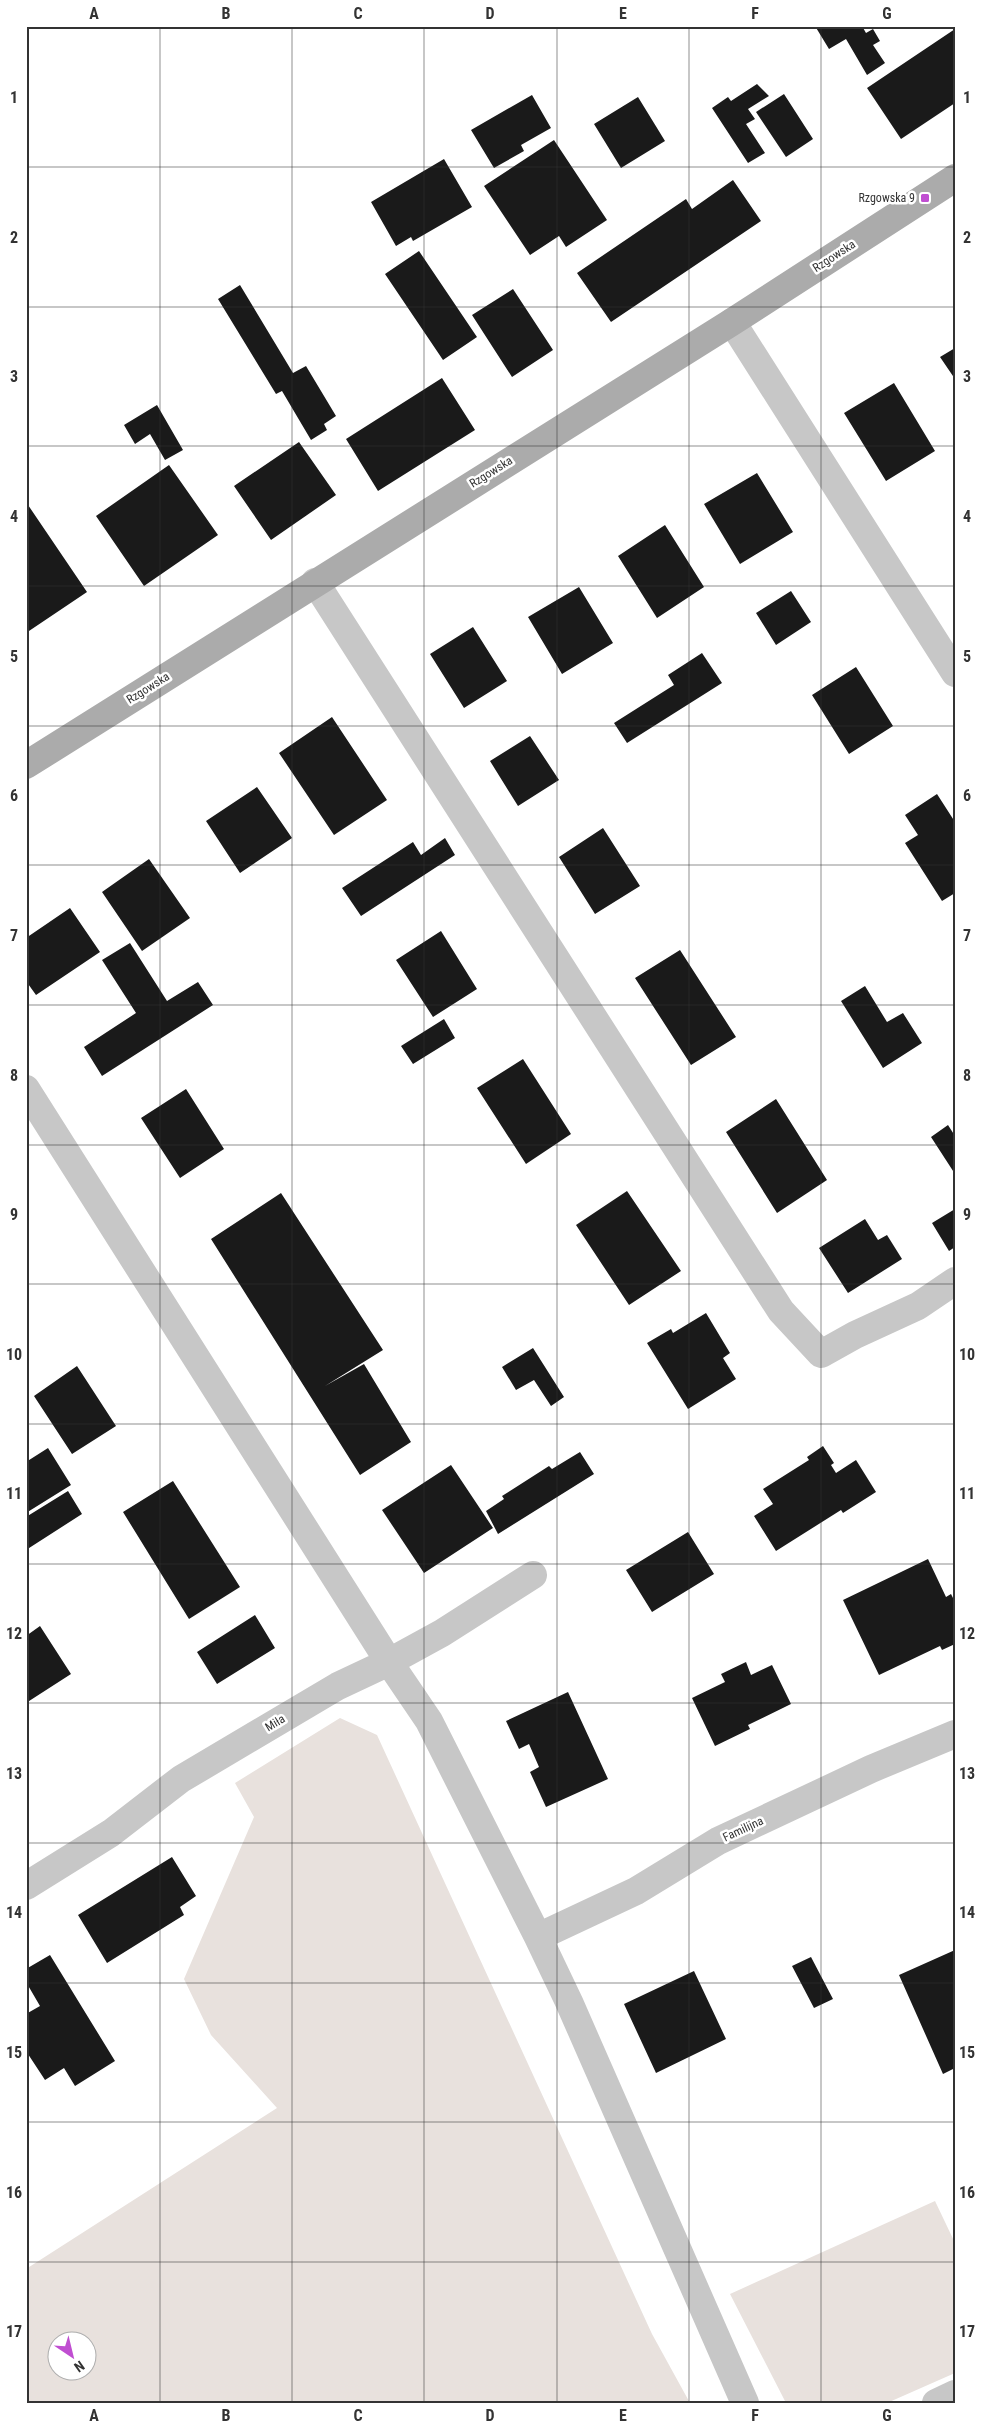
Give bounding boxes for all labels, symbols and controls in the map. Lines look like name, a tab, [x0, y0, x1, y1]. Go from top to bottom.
text: A	[89, 4, 99, 23]
text: B	[222, 4, 231, 23]
text: C	[353, 4, 363, 23]
text: D	[485, 4, 495, 23]
text: E	[619, 4, 627, 23]
text: F	[751, 4, 759, 23]
text: G	[882, 4, 892, 23]
text: 1	[10, 88, 18, 107]
text: 1	[963, 88, 971, 107]
place label: Rzgowska 9	[858, 191, 915, 205]
marker: Rzgowska 9	[919, 192, 931, 204]
text: 2	[10, 228, 18, 247]
text: 2	[963, 228, 971, 247]
street label: Rzgowska	[810, 237, 858, 275]
text: 3	[10, 367, 18, 386]
text: 3	[963, 367, 971, 386]
street label: Rzgowska	[467, 453, 515, 491]
text: 4	[10, 507, 18, 526]
text: 4	[963, 507, 971, 526]
text: 5	[10, 647, 18, 666]
text: 5	[963, 647, 971, 666]
street label: Rzgowska	[124, 669, 172, 707]
text: 6	[10, 786, 18, 805]
text: 6	[963, 786, 971, 805]
text: 7	[10, 926, 18, 945]
text: 7	[963, 926, 971, 945]
text: 8	[10, 1066, 18, 1085]
text: 8	[963, 1066, 971, 1085]
text: 9	[10, 1205, 18, 1224]
text: 9	[963, 1205, 971, 1224]
text: 10	[6, 1345, 22, 1364]
text: 10	[959, 1345, 975, 1364]
text: 11	[6, 1484, 22, 1503]
text: 11	[959, 1484, 975, 1503]
text: 12	[6, 1624, 22, 1643]
text: 12	[959, 1624, 975, 1643]
street label: Miła	[263, 1712, 288, 1734]
text: 13	[6, 1764, 22, 1783]
text: 13	[959, 1764, 975, 1783]
street label: Familijna	[721, 1813, 766, 1844]
text: 14	[6, 1903, 22, 1922]
text: 14	[959, 1903, 975, 1922]
text: 15	[6, 2043, 22, 2062]
text: 15	[959, 2043, 975, 2062]
text: 16	[6, 2183, 22, 2202]
text: 16	[959, 2183, 975, 2202]
text: 17	[6, 2322, 22, 2341]
text: 17	[959, 2322, 975, 2341]
north arrow	[48, 2332, 98, 2382]
text: N	[71, 2358, 88, 2376]
text: A	[89, 2406, 99, 2425]
text: B	[222, 2406, 231, 2425]
text: C	[353, 2406, 363, 2425]
text: D	[485, 2406, 495, 2425]
text: E	[619, 2406, 627, 2425]
text: F	[751, 2406, 759, 2425]
text: G	[882, 2406, 892, 2425]

